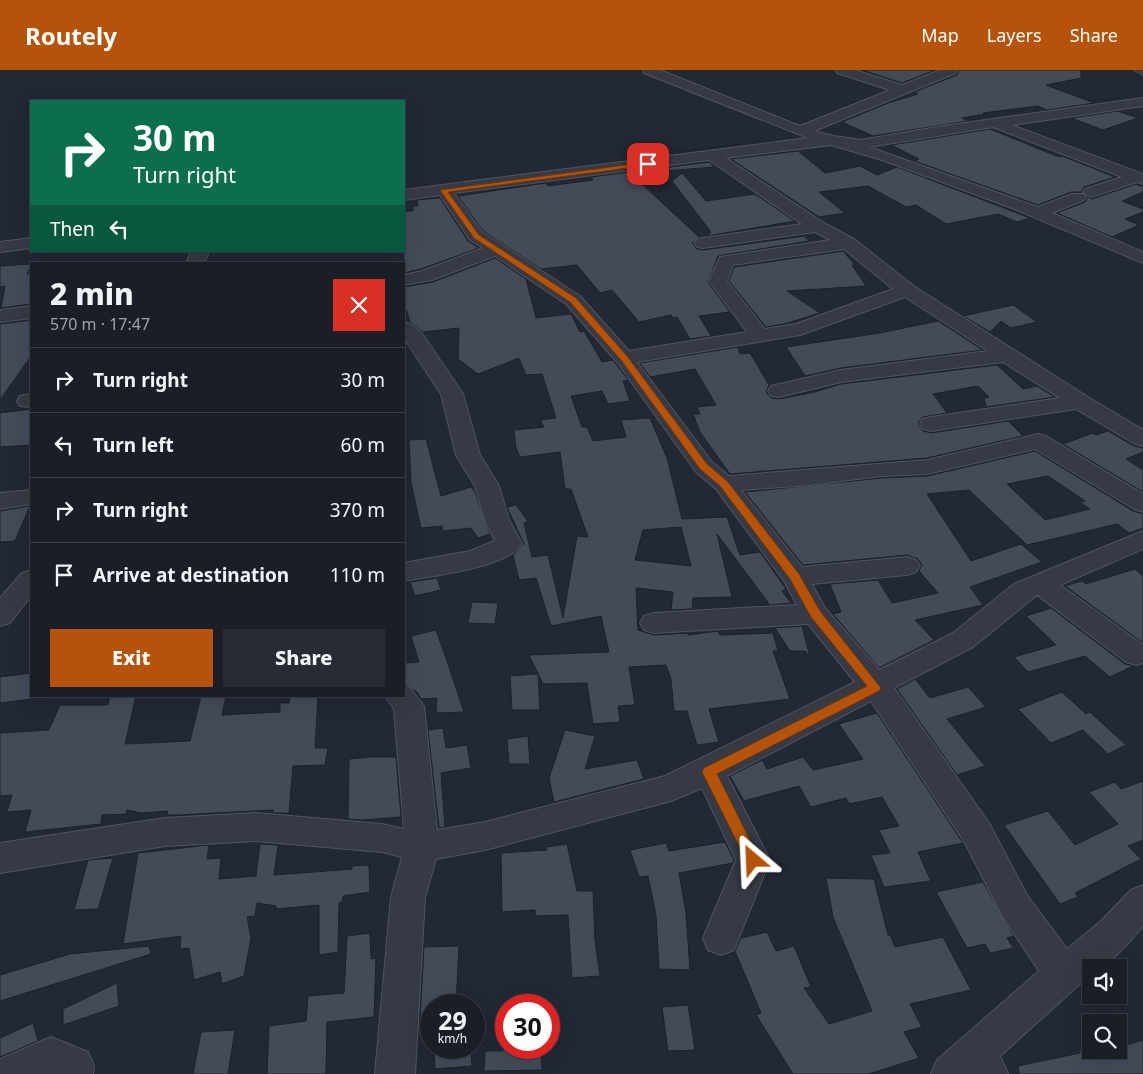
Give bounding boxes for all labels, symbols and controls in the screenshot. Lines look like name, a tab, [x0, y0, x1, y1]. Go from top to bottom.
text: Routely	[25, 19, 117, 52]
text: Map	[921, 23, 959, 47]
text: Layers	[987, 23, 1042, 47]
text: Share	[1070, 23, 1118, 47]
text: 30 m	[133, 114, 216, 161]
icon: right	[50, 120, 115, 185]
pin	[627, 143, 669, 185]
icon: arrive	[634, 150, 662, 178]
text: Turn right	[133, 159, 236, 189]
icon: left	[105, 215, 133, 243]
text: Then	[50, 216, 95, 242]
text: 2 min	[50, 273, 134, 314]
button: close	[333, 279, 385, 331]
text: 570 m · 17:47	[50, 313, 150, 335]
icon: right	[50, 366, 78, 394]
text: Turn right	[93, 367, 188, 393]
text: 30 m	[341, 367, 385, 393]
icon: left	[50, 431, 78, 459]
text: Turn left	[93, 432, 174, 458]
text: 60 m	[341, 432, 385, 458]
icon: right	[50, 496, 78, 524]
text: Turn right	[93, 497, 188, 523]
text: 370 m	[330, 497, 385, 523]
icon: arrive	[50, 561, 78, 589]
text: Arrive at destination	[93, 562, 289, 588]
text: 110 m	[330, 562, 385, 588]
button: Exit	[50, 629, 213, 687]
button: Share	[223, 629, 385, 687]
position arrow	[726, 833, 778, 885]
map controls	[1082, 959, 1127, 1059]
button: sound	[1082, 959, 1127, 1004]
speed limit sign: 30	[495, 994, 560, 1059]
text: 29	[438, 1003, 467, 1037]
button: search	[1082, 1014, 1127, 1059]
text: km/h	[438, 1030, 467, 1047]

